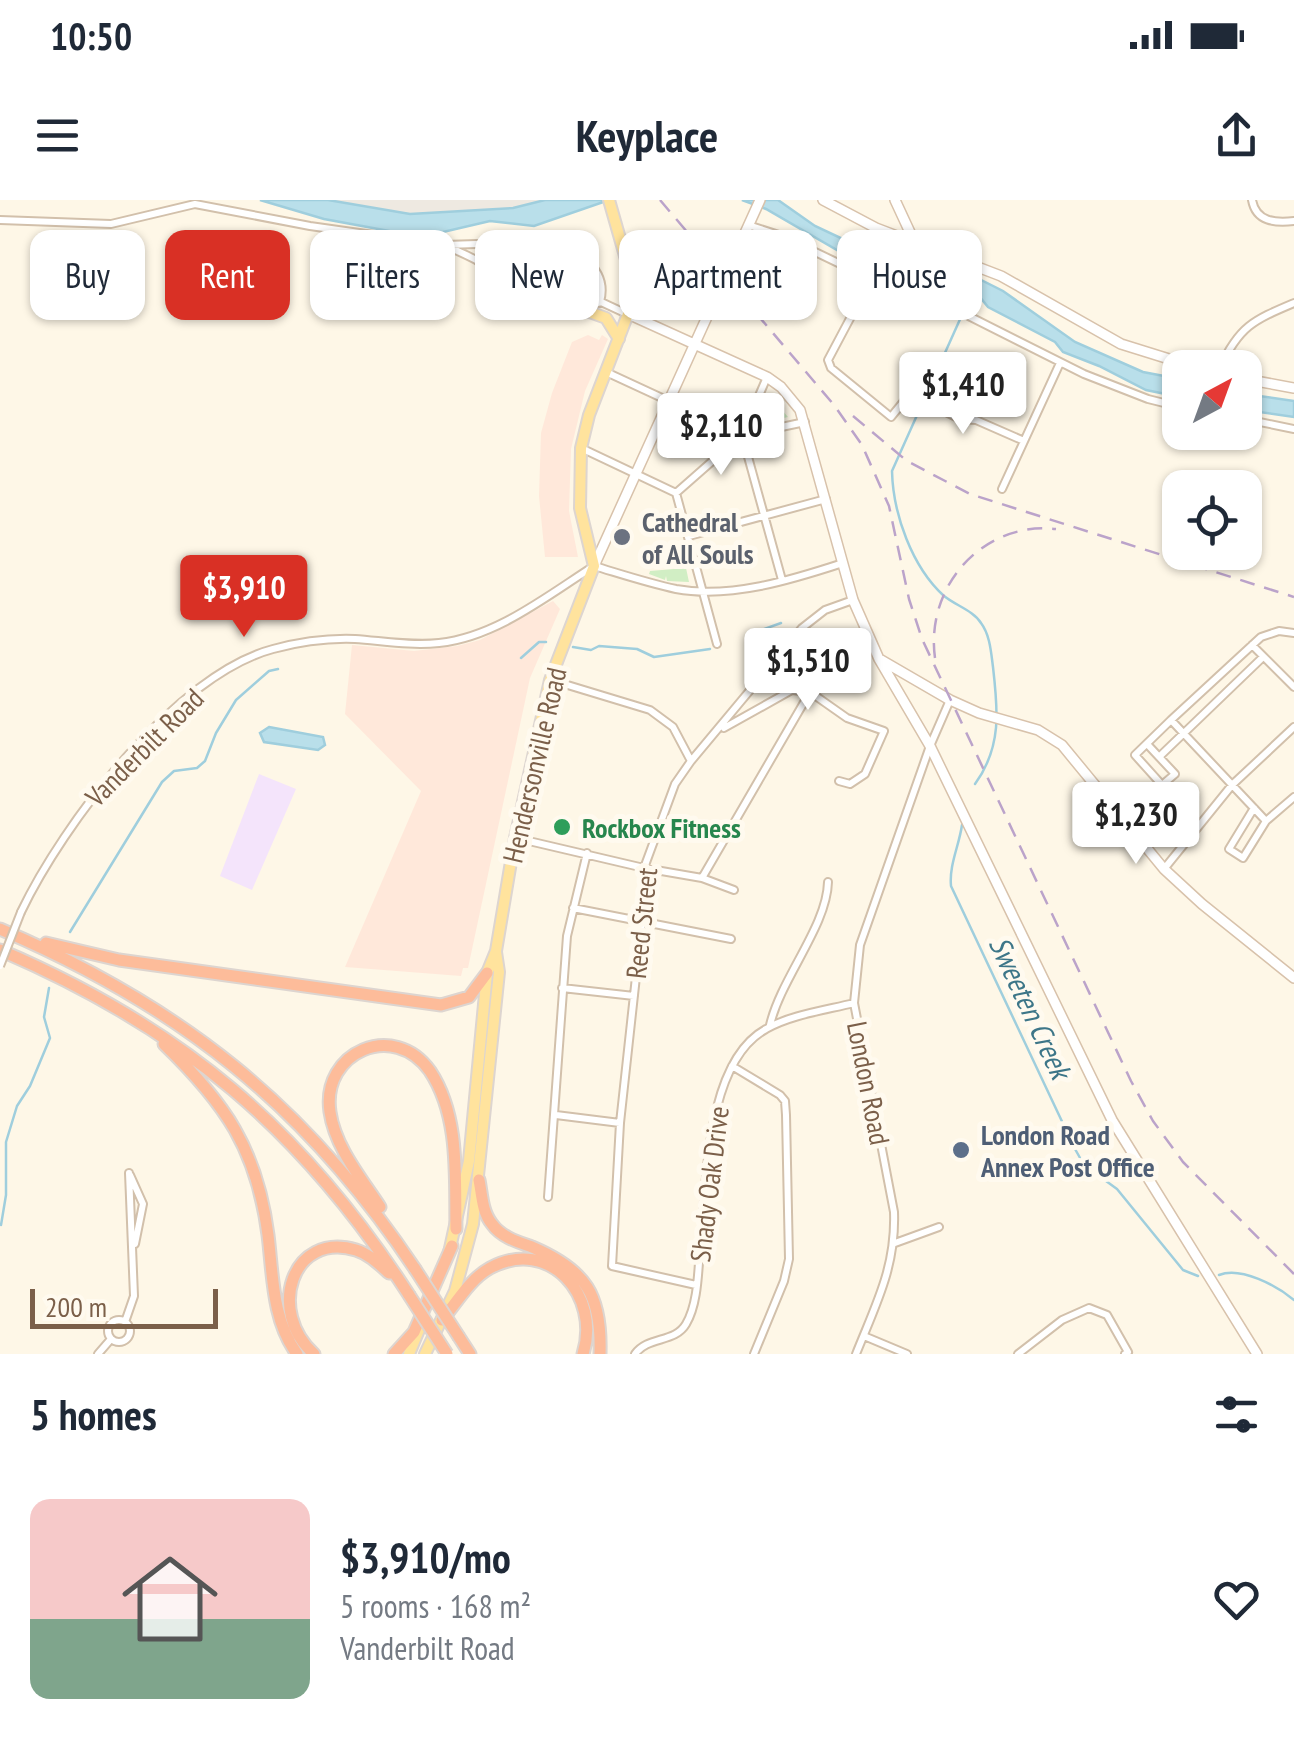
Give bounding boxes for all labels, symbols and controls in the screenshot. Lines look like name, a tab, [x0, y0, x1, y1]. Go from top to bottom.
text: 10:50	[50, 11, 132, 60]
text: Keyplace	[576, 106, 718, 164]
icon: menu	[30, 108, 85, 163]
icon: share	[1209, 108, 1264, 163]
chip: Buy	[30, 230, 145, 320]
chip: Rent	[165, 230, 290, 320]
chip: Filters	[310, 230, 455, 320]
chip: New	[475, 230, 599, 320]
chip: Apartment	[619, 230, 817, 320]
chip: House	[837, 230, 982, 320]
north arrow	[1162, 350, 1262, 450]
map controls	[1162, 350, 1262, 570]
pin: $1,410	[882, 352, 1044, 437]
text: $1,410	[921, 363, 1005, 405]
pin: $2,110	[640, 393, 802, 478]
text: $2,110	[679, 404, 763, 446]
button: locate	[1162, 470, 1262, 570]
place label: Cathedral of All Souls	[642, 503, 754, 572]
marker: Cathedral of All Souls	[611, 526, 633, 548]
pin: $3,910	[163, 555, 325, 640]
text: $3,910	[202, 566, 286, 608]
pin: $1,510	[727, 628, 889, 713]
text: $1,510	[766, 639, 850, 681]
street label: Hendersonville Road	[494, 664, 574, 866]
street label: Vanderbilt Road	[76, 680, 211, 815]
pin: $1,230	[1055, 782, 1217, 867]
text: $1,230	[1094, 793, 1178, 835]
place label: Rockbox Fitness	[582, 809, 741, 846]
marker: Rockbox Fitness	[551, 816, 573, 838]
street label: Reed Street	[617, 865, 665, 980]
water label: Sweeten Creek	[981, 930, 1082, 1087]
street label: London Road	[839, 1018, 899, 1148]
street label: Shady Oak Drive	[681, 1104, 737, 1264]
place label: London Road Annex Post Office	[980, 1116, 1155, 1185]
marker: London Road Annex Post Office	[950, 1139, 972, 1161]
scale bar	[30, 1284, 218, 1328]
text: 200 m	[45, 1288, 107, 1325]
text: 5 homes	[30, 1387, 157, 1442]
icon: filters	[1209, 1387, 1264, 1442]
text: $3,910/mo	[340, 1530, 511, 1585]
icon: home	[110, 1539, 230, 1659]
icon: heart	[1209, 1572, 1264, 1627]
text: 5 rooms · 168 m²	[340, 1585, 531, 1627]
text: Vanderbilt Road	[340, 1627, 515, 1669]

